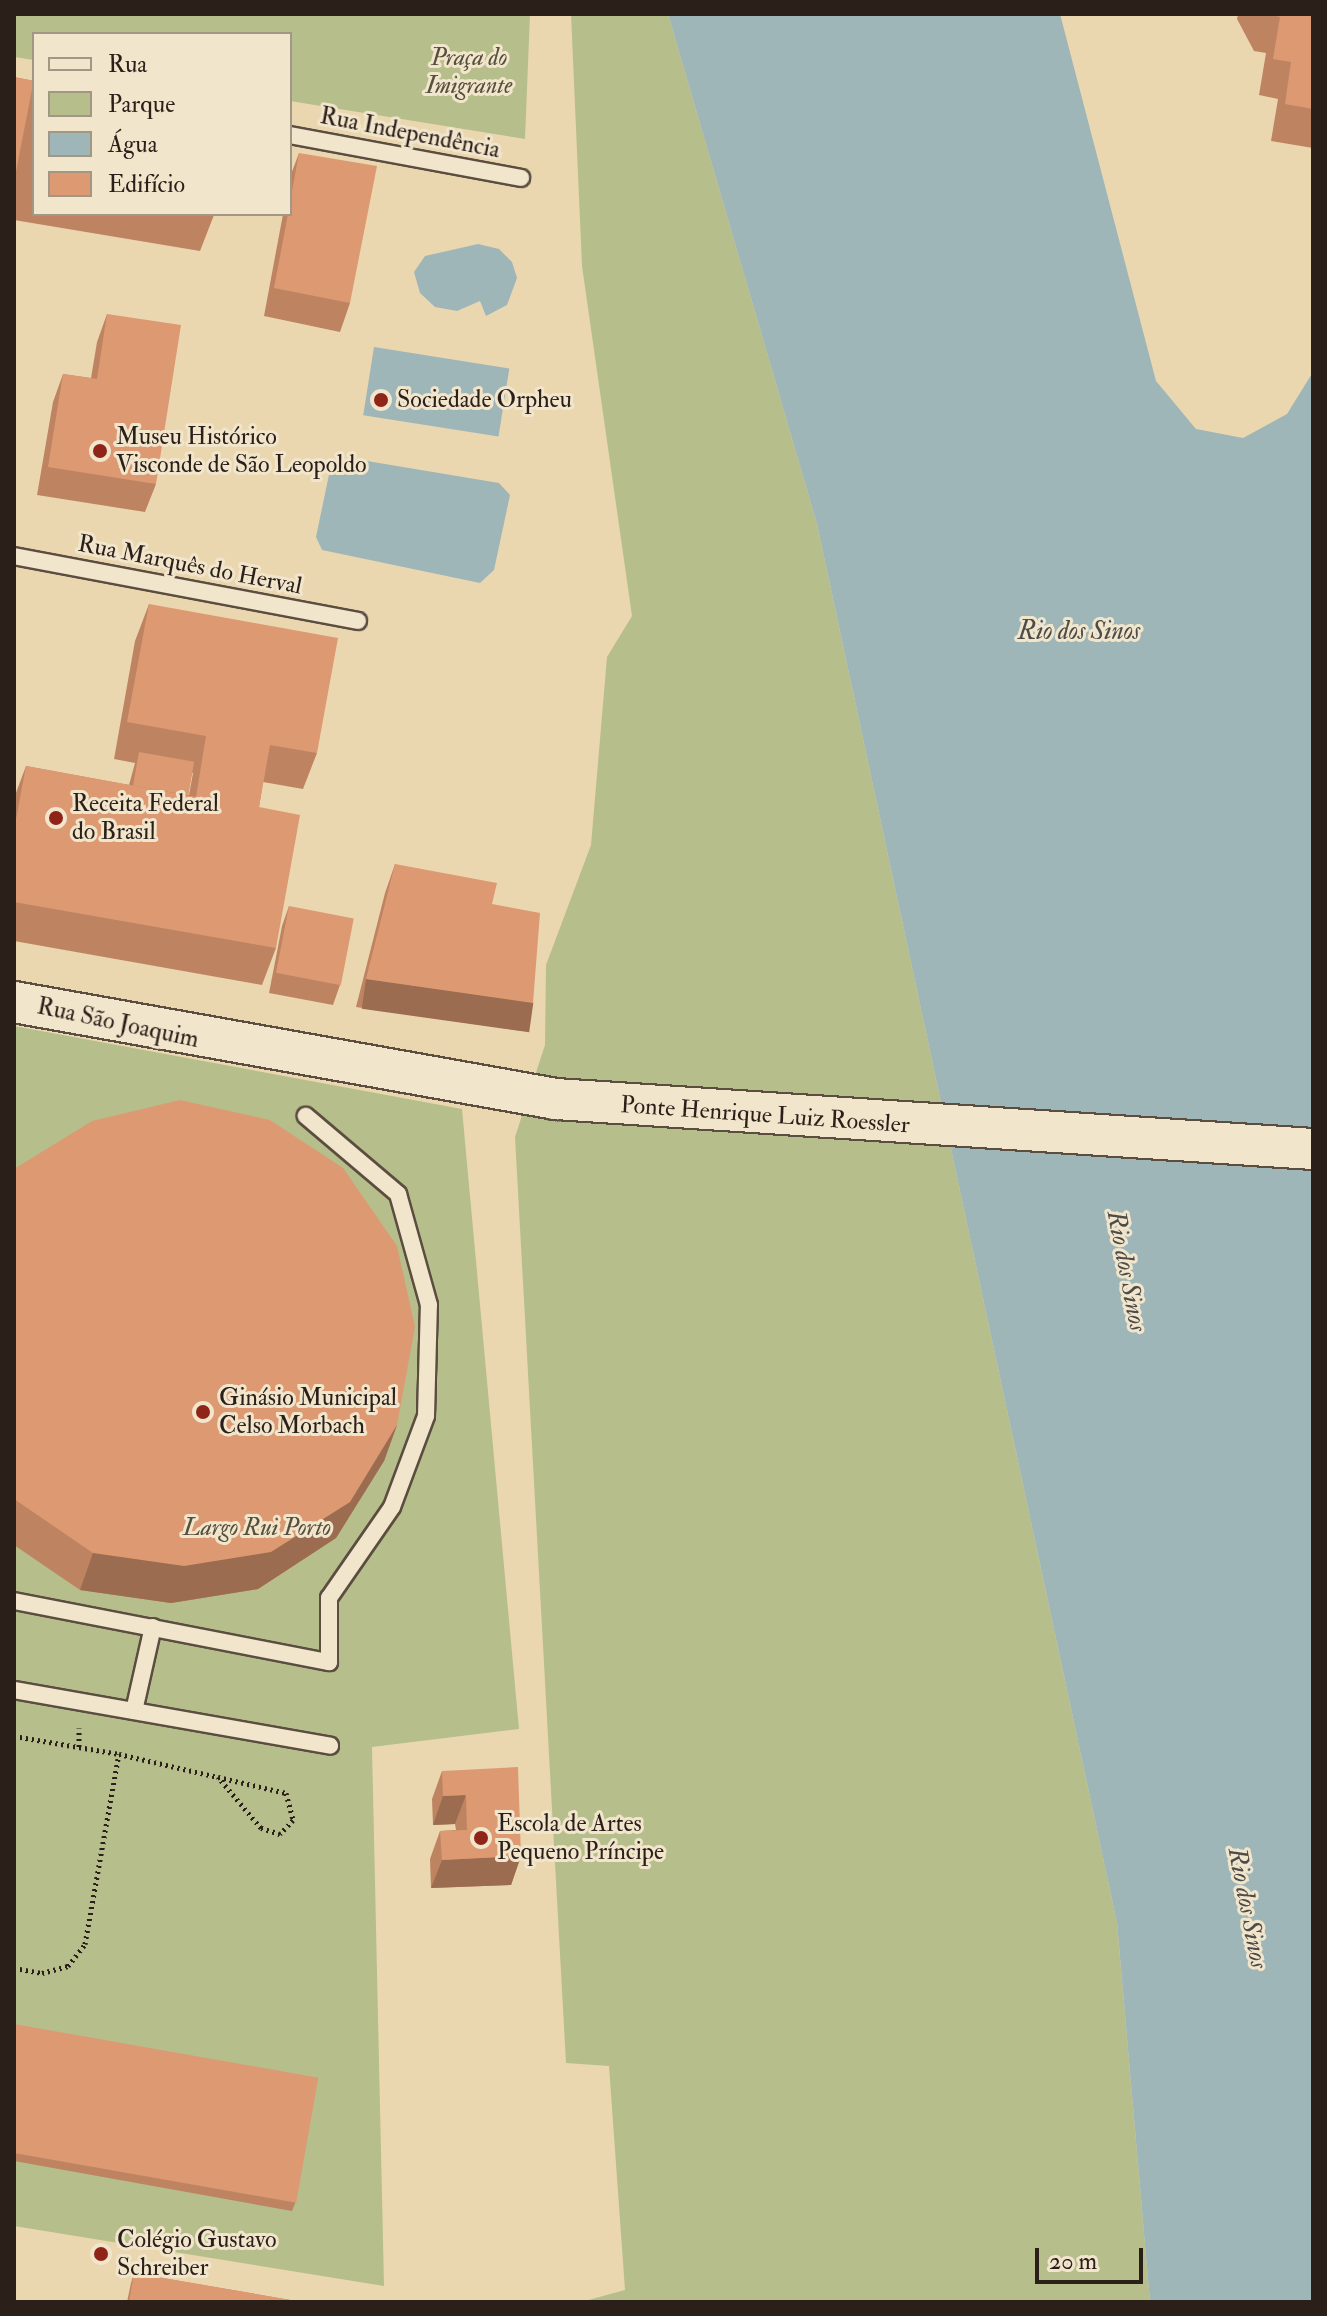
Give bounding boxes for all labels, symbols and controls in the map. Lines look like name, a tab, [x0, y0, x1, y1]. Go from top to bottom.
legend	[32, 32, 292, 216]
park label: Praça do Imigrante	[426, 44, 512, 100]
text: Rua	[108, 49, 147, 80]
text: Parque	[108, 89, 175, 120]
street label: Rua Independência	[318, 101, 502, 165]
text: Água	[108, 129, 158, 160]
text: Edifício	[108, 169, 185, 200]
place label: Sociedade Orpheu	[397, 386, 572, 414]
marker: Sociedade Orpheu	[372, 391, 390, 409]
place label: Museu Histórico Visconde de São Leopoldo	[116, 423, 367, 479]
marker: Museu Histórico Visconde de São Leopoldo	[91, 442, 109, 460]
street label: Rua Marquês do Herval	[75, 529, 305, 601]
water label: Rio dos Sinos	[1018, 616, 1140, 648]
place label: Receita Federal do Brasil	[72, 790, 219, 846]
marker: Receita Federal do Brasil	[47, 809, 65, 827]
street label: Rua São Joaquim	[34, 992, 202, 1054]
street label: Ponte Henrique Luiz Roessler	[619, 1091, 911, 1139]
water label: Rio dos Sinos	[1099, 1208, 1153, 1334]
place label: Ginásio Municipal Celso Morbach	[219, 1384, 397, 1440]
marker: Ginásio Municipal Celso Morbach	[194, 1403, 212, 1421]
park label: Largo Rui Porto	[183, 1514, 331, 1542]
place label: Escola de Artes Pequeno Príncipe	[497, 1810, 664, 1866]
marker: Escola de Artes Pequeno Príncipe	[472, 1829, 490, 1847]
water label: Rio dos Sinos	[1220, 1845, 1274, 1971]
place label: Colégio Gustavo Schreiber	[117, 2226, 277, 2282]
scale bar	[1039, 2232, 1147, 2282]
marker: Colégio Gustavo Schreiber	[92, 2245, 110, 2263]
text: 20 m	[1049, 2246, 1097, 2277]

